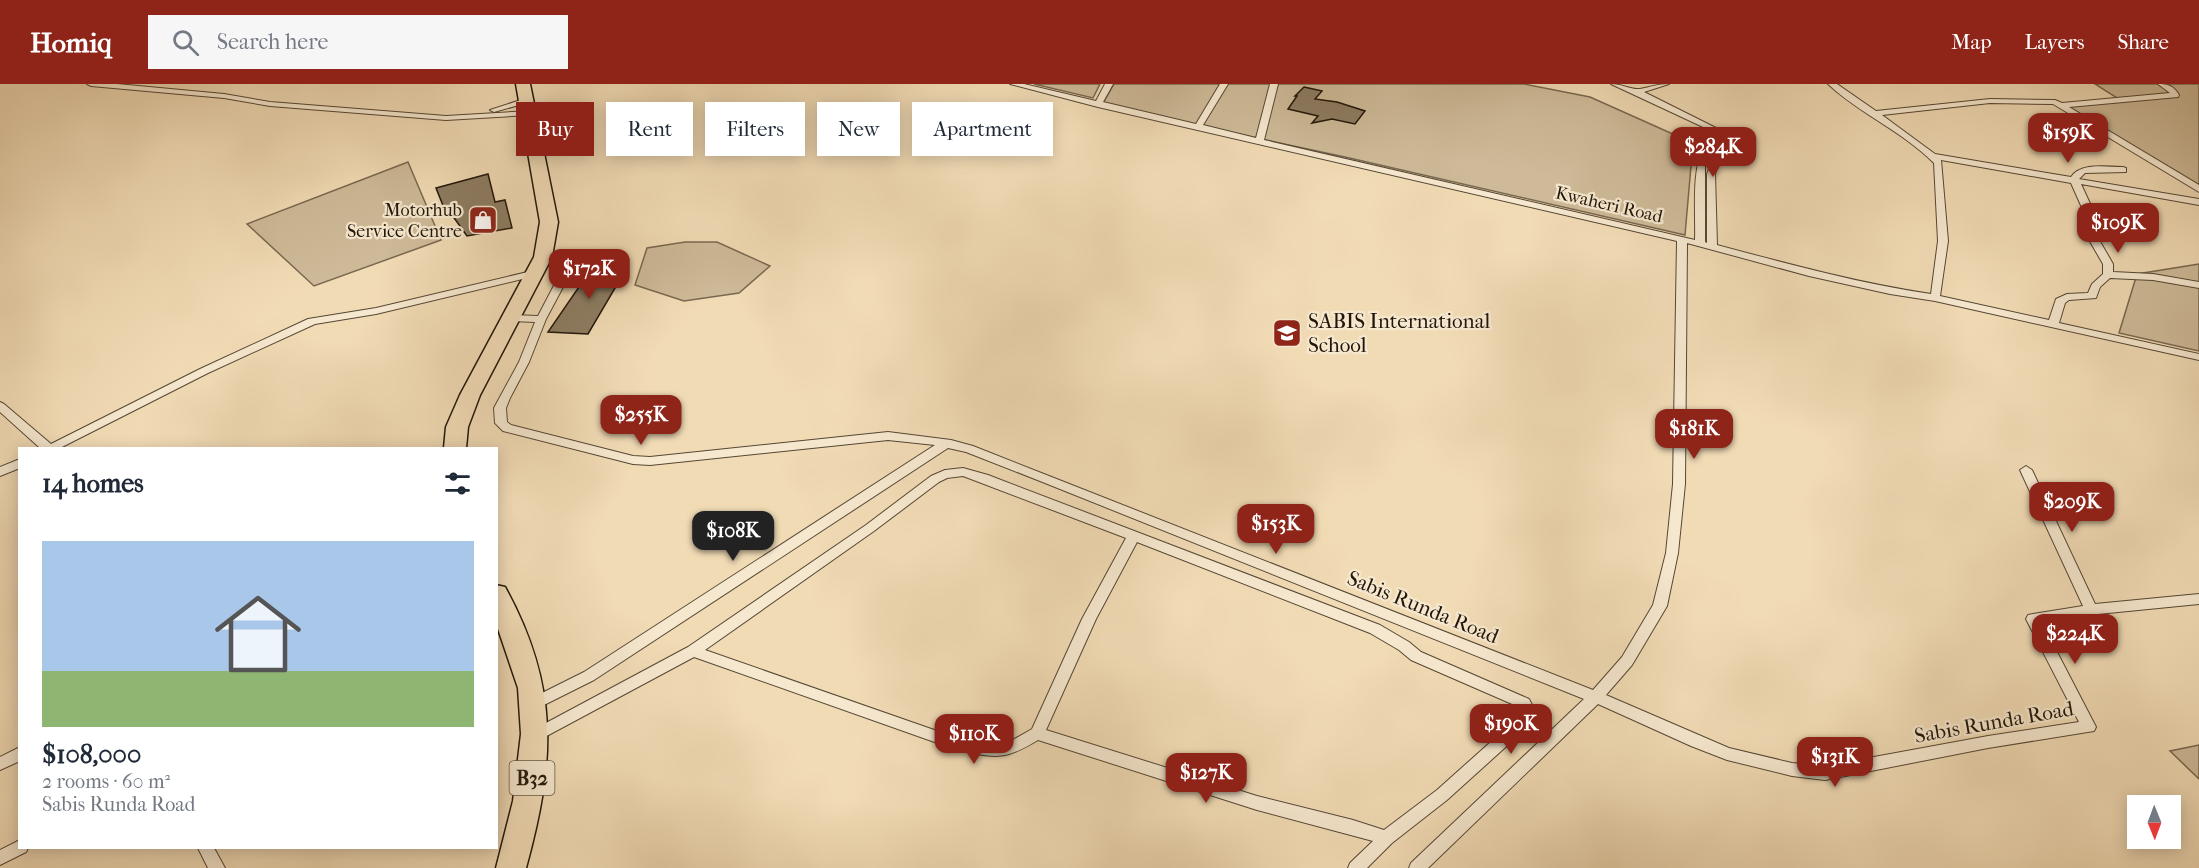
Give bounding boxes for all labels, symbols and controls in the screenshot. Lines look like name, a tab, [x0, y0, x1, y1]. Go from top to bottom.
search box	[148, 15, 568, 69]
text: Homiq	[30, 26, 112, 59]
icon: search	[169, 26, 202, 59]
text: Search here	[217, 29, 328, 55]
text: Map	[1951, 30, 1992, 54]
text: Layers	[2025, 30, 2084, 54]
text: Share	[2117, 30, 2169, 54]
chip: Buy	[516, 102, 594, 156]
chip: Rent	[606, 102, 693, 156]
chip: Filters	[705, 102, 805, 156]
chip: New	[817, 102, 900, 156]
chip: Apartment	[912, 102, 1053, 156]
pin: $159K	[2026, 113, 2110, 164]
text: $159K	[2042, 121, 2094, 144]
pin: $284K	[1671, 127, 1755, 178]
text: $284K	[1684, 135, 1742, 158]
street label: Kwaheri Road	[1553, 182, 1665, 228]
place label: Motorhub Service Centre	[347, 200, 462, 242]
pin: $109K	[2076, 203, 2160, 254]
shop icon: Motorhub Service Centre	[467, 204, 499, 236]
text: $109K	[2091, 211, 2145, 234]
pin: $172K	[547, 249, 631, 300]
text: $172K	[563, 257, 615, 280]
place label: SABIS International School	[1308, 309, 1490, 357]
school or university icon: SABIS International School	[1271, 317, 1303, 349]
pin: $255K	[599, 395, 683, 446]
text: $255K	[614, 403, 668, 426]
pin: $181K	[1652, 409, 1736, 460]
text: $181K	[1669, 417, 1719, 440]
icon: filters	[441, 467, 474, 500]
text: 14 homes	[42, 468, 144, 499]
pin: $209K	[2030, 482, 2114, 533]
text: $209K	[2043, 490, 2101, 513]
pin: $153K	[1234, 504, 1318, 555]
pin: $108K	[691, 511, 775, 562]
text: $153K	[1251, 512, 1301, 535]
text: $108K	[706, 519, 760, 542]
street label: Sabis Runda Road	[1344, 566, 1503, 649]
icon: home	[204, 580, 312, 688]
pin: $224K	[2033, 614, 2117, 665]
text: $224K	[2046, 622, 2104, 645]
street label: Sabis Runda Road	[1913, 696, 2076, 748]
pin: $190K	[1469, 704, 1553, 755]
text: $190K	[1484, 712, 1538, 735]
pin: $110K	[932, 714, 1016, 765]
text: $110K	[949, 722, 999, 745]
pin: $131K	[1793, 737, 1877, 788]
text: $108,000	[42, 739, 141, 770]
text: $131K	[1811, 745, 1859, 768]
pin: $127K	[1164, 753, 1248, 804]
road number: B32	[510, 761, 554, 795]
text: $127K	[1180, 761, 1232, 784]
text: 2 rooms · 60 m²	[42, 770, 170, 793]
text: Sabis Runda Road	[42, 793, 196, 816]
north arrow	[2127, 795, 2181, 849]
map controls	[2127, 795, 2181, 849]

